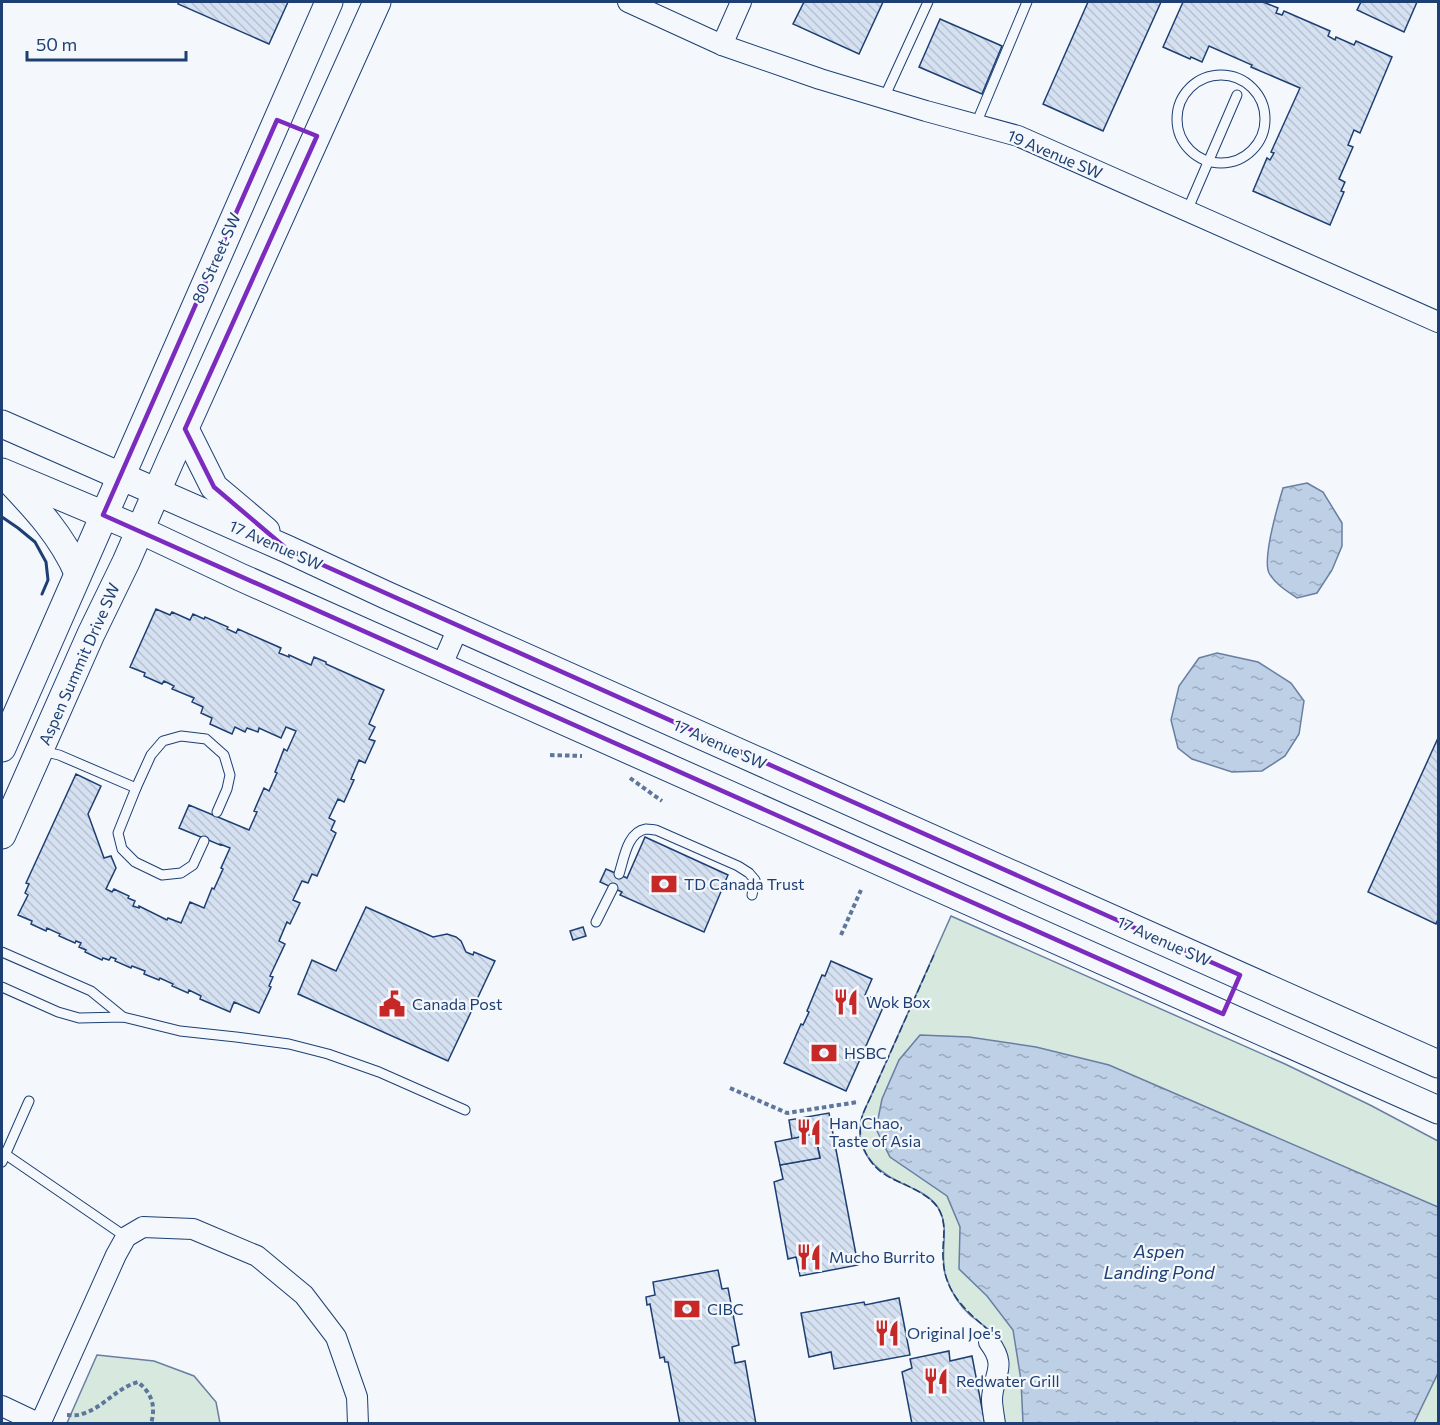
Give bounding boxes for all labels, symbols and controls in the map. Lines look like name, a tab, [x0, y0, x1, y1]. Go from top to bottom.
scale bar	[27, 24, 186, 62]
text: 50 m	[36, 33, 77, 55]
street label: 19 Avenue SW	[1005, 125, 1106, 182]
street label: 80 Street SW	[187, 210, 244, 306]
street label: 17 Avenue SW	[227, 515, 326, 574]
street label: Aspen Summit Drive SW	[34, 580, 123, 748]
street label: 17 Avenue SW	[671, 714, 770, 773]
bank icon: TD Canada Trust	[649, 869, 679, 899]
place label: TD Canada Trust	[684, 874, 805, 893]
street label: 17 Avenue SW	[1115, 911, 1214, 970]
restaurant icon: Wok Box	[831, 987, 861, 1017]
public building icon: Canada Post	[377, 989, 407, 1019]
place label: Wok Box	[866, 992, 931, 1011]
place label: Canada Post	[412, 994, 503, 1013]
bank icon: HSBC	[809, 1038, 839, 1068]
place label: HSBC	[844, 1043, 887, 1062]
place label: Han Chao, Taste of Asia	[829, 1113, 921, 1150]
restaurant icon: Han Chao, Taste of Asia	[794, 1117, 824, 1147]
water label: Aspen Landing Pond	[1103, 1240, 1215, 1283]
restaurant icon: Mucho Burrito	[794, 1242, 824, 1272]
place label: Mucho Burrito	[829, 1247, 935, 1266]
bank icon: CIBC	[672, 1294, 702, 1324]
place label: CIBC	[707, 1299, 744, 1318]
restaurant icon: Original Joe's	[872, 1318, 902, 1348]
place label: Original Joe's	[907, 1323, 1001, 1342]
restaurant icon: Redwater Grill	[921, 1366, 951, 1396]
place label: Redwater Grill	[956, 1371, 1060, 1390]

